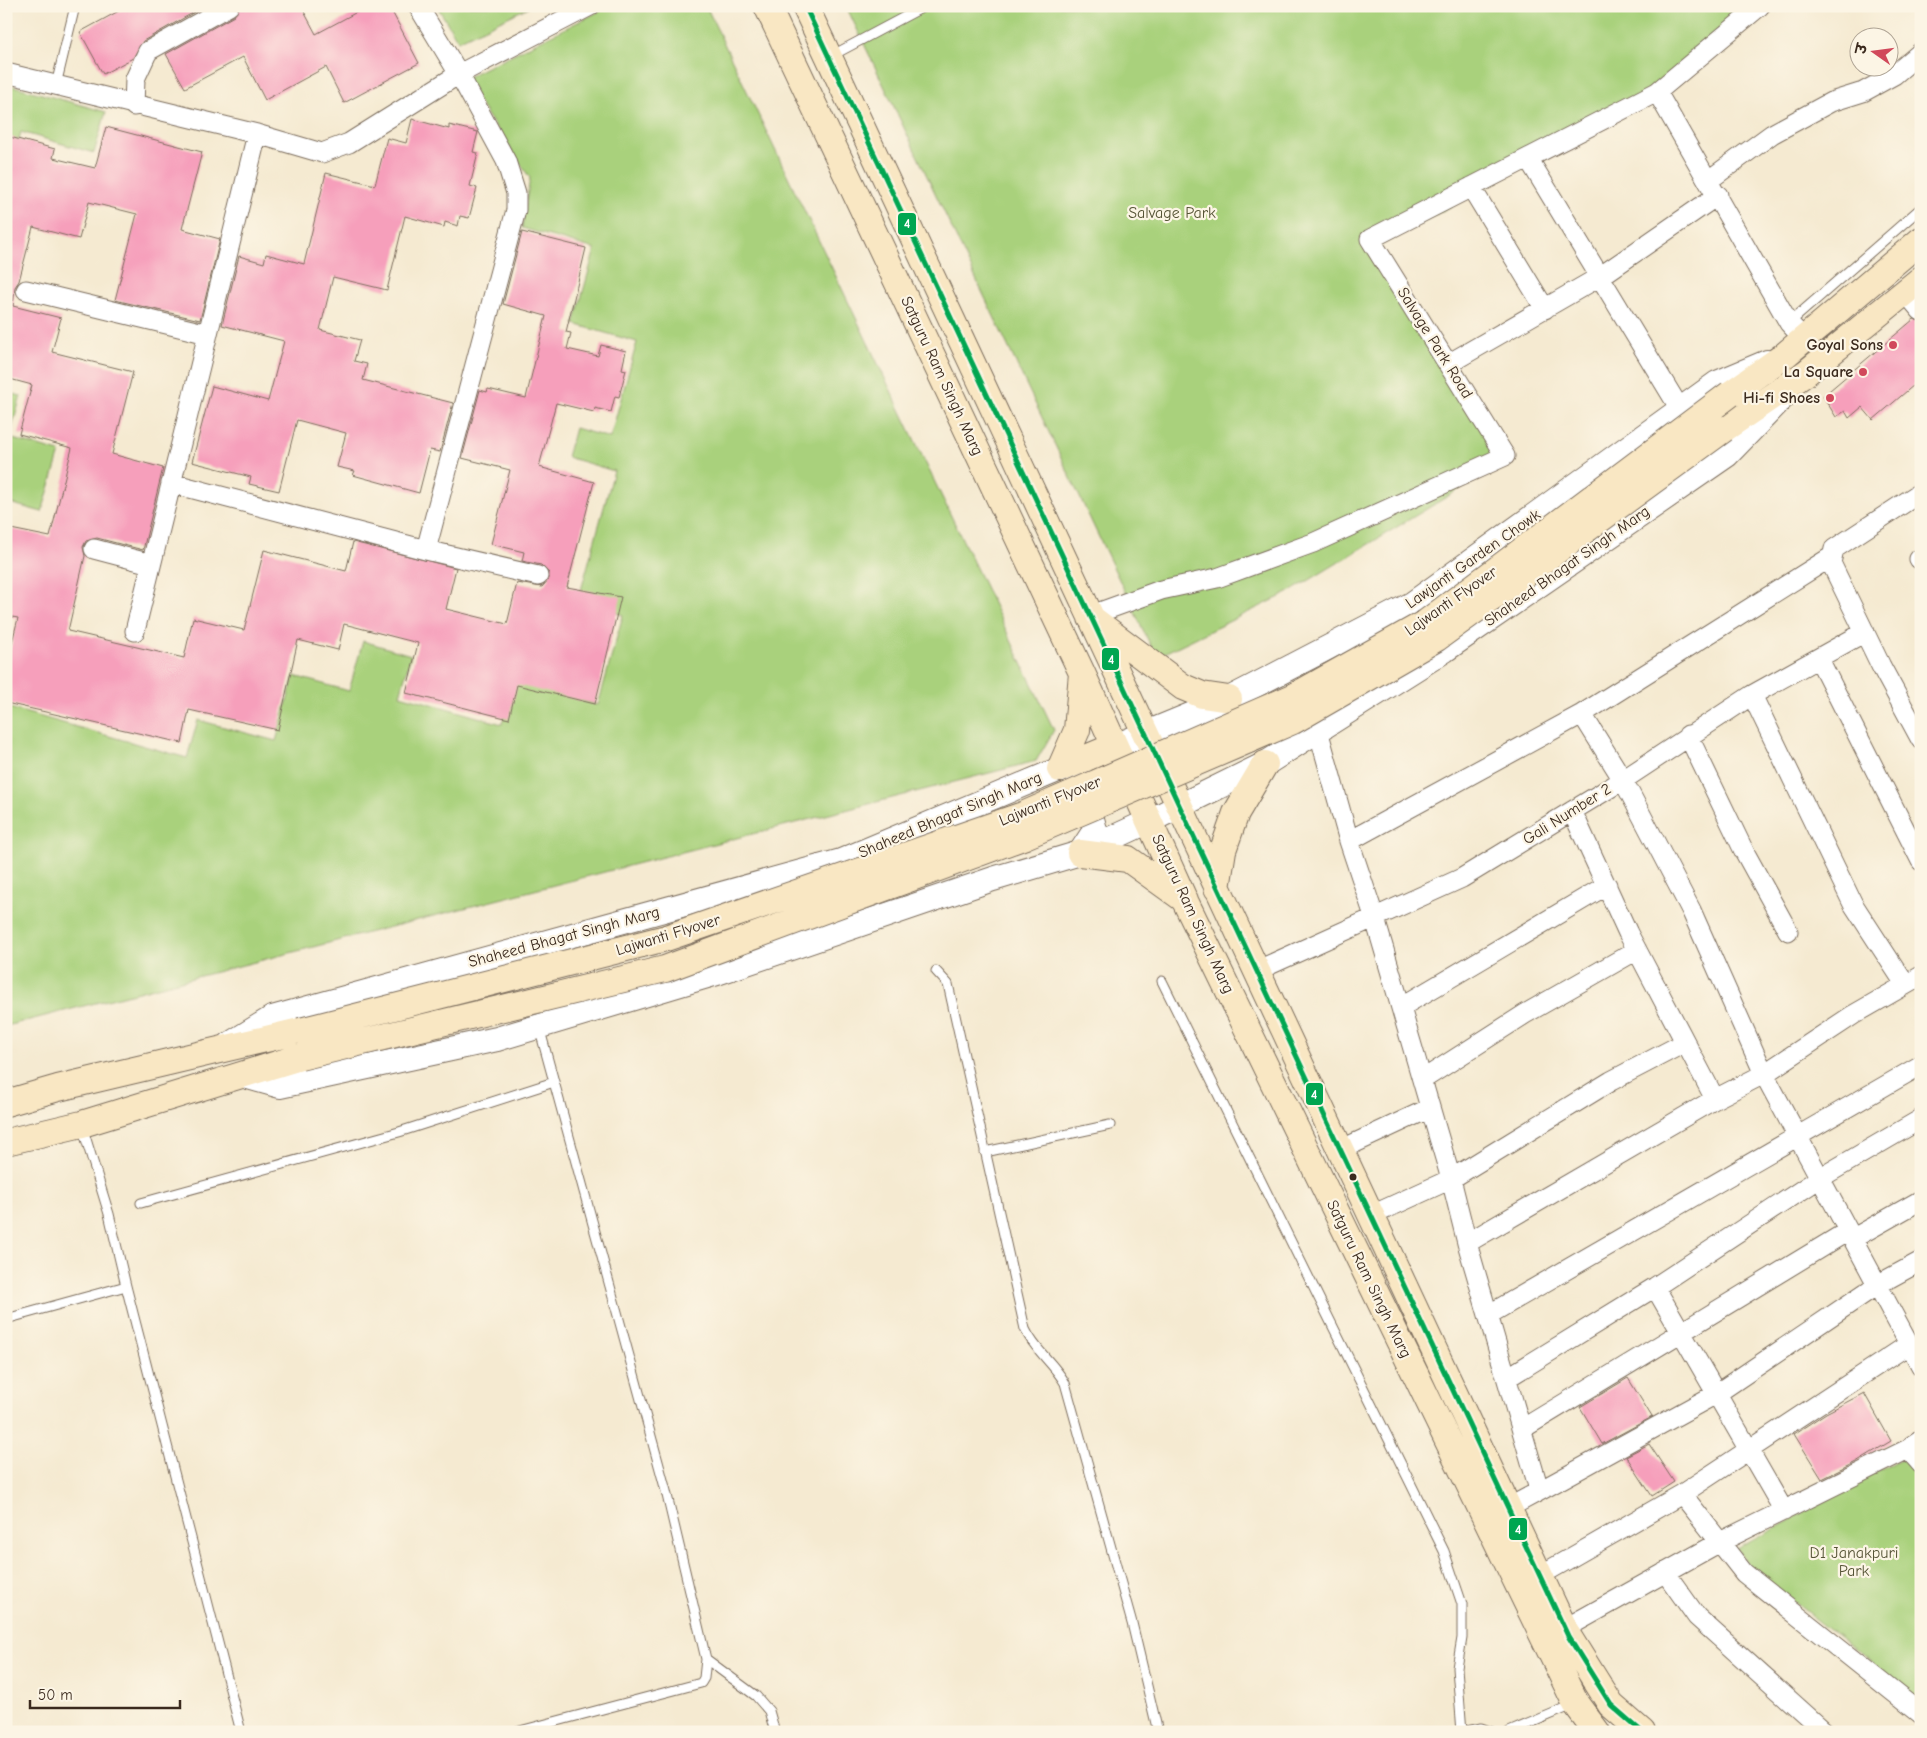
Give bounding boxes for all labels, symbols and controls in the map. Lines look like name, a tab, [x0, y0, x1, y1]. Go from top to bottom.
north arrow	[1850, 28, 1900, 78]
text: उ	[1852, 41, 1872, 57]
park label: Salvage Park	[1128, 204, 1216, 222]
line badge: 4	[897, 212, 917, 236]
text: 4	[904, 215, 911, 232]
street label: Salvage Park Road	[1394, 284, 1476, 402]
street label: Satguru Ram Singh Marg	[897, 294, 987, 458]
place label: Goyal Sons	[1806, 336, 1883, 354]
marker: Goyal Sons	[1887, 339, 1899, 351]
place label: La Square	[1784, 363, 1853, 381]
marker: La Square	[1857, 366, 1869, 378]
place label: Hi-fi Shoes	[1743, 389, 1820, 407]
marker: Hi-fi Shoes	[1824, 392, 1836, 404]
street label: Shaheed Bhagat Singh Marg	[1481, 502, 1653, 630]
street label: Lawjanti Garden Chowk	[1402, 506, 1544, 612]
street label: Lajwanti Flyover	[1401, 562, 1501, 639]
line badge: 4	[1101, 647, 1120, 671]
text: 4	[1108, 651, 1115, 668]
street label: Shaheed Bhagat Singh Marg	[856, 768, 1044, 862]
street label: Lajwanti Flyover	[996, 772, 1104, 830]
street label: Gali Number 2	[1519, 780, 1615, 848]
street label: Satguru Ram Singh Marg	[1148, 832, 1238, 996]
street label: Shaheed Bhagat Singh Marg	[466, 903, 662, 971]
street label: Lajwanti Flyover	[614, 910, 723, 959]
line badge: 4	[1305, 1082, 1324, 1106]
text: 4	[1311, 1086, 1318, 1103]
unlabelled marker	[1348, 1172, 1358, 1182]
street label: Satguru Ram Singh Marg	[1323, 1197, 1415, 1361]
line badge: 4	[1508, 1517, 1528, 1541]
text: 4	[1515, 1521, 1522, 1538]
park label: D1 Janakpuri Park	[1810, 1544, 1898, 1580]
scale bar	[30, 1678, 180, 1710]
text: 50 m	[38, 1686, 73, 1704]

